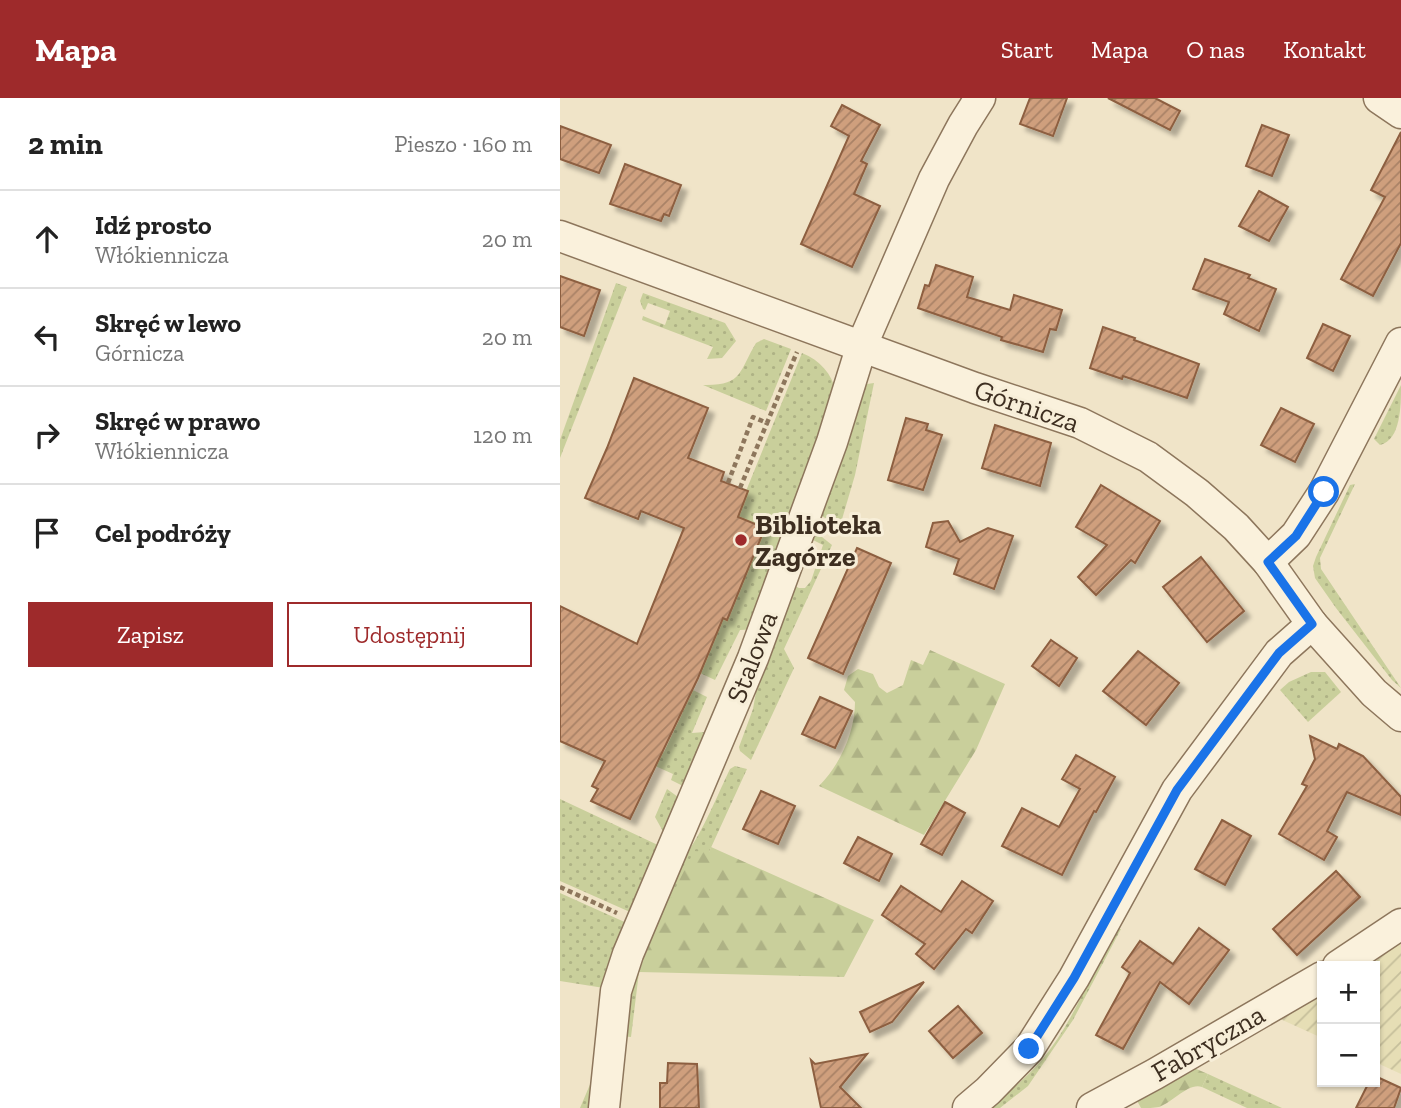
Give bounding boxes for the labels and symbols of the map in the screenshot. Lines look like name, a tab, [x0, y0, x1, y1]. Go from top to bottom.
street label: Górnicza	[970, 373, 1084, 439]
route start	[1308, 476, 1339, 507]
place label: Biblioteka Zagórze	[755, 508, 882, 573]
marker: Biblioteka Zagórze	[733, 532, 749, 548]
street label: Stalowa	[720, 606, 785, 707]
street label: Fabryczna	[1146, 997, 1271, 1089]
route end	[1013, 1033, 1044, 1064]

